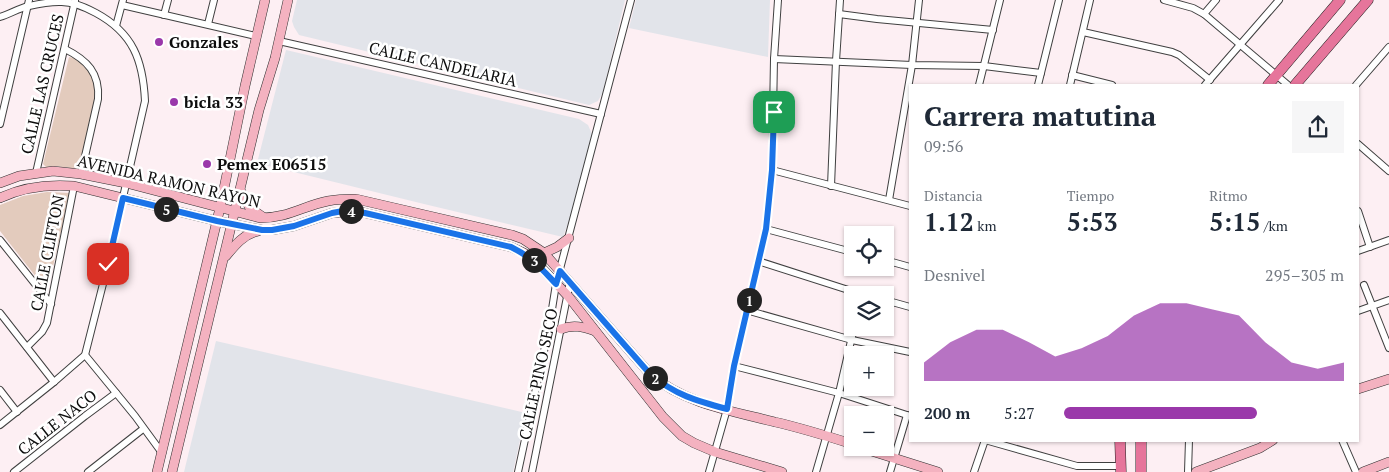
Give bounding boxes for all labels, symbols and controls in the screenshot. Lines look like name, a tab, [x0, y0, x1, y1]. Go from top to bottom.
street label: CALLE LAS CRUCES	[15, 12, 69, 156]
place label: Gonzales	[169, 31, 238, 53]
marker: Gonzales	[153, 36, 165, 48]
street label: CALLE CANDELARIA	[367, 36, 519, 92]
place label: bicla 33	[183, 91, 243, 113]
pin	[753, 91, 795, 133]
marker: bicla 33	[168, 96, 180, 108]
text: Carrera matutina	[924, 97, 1156, 134]
icon: arrive	[760, 98, 788, 126]
button: share	[1292, 101, 1344, 153]
text: 09:56	[924, 135, 963, 157]
street label: AVENIDA RAMON RAYON	[75, 149, 263, 213]
place label: Pemex E06515	[217, 153, 327, 175]
marker: Pemex E06515	[201, 158, 213, 170]
text: Distancia	[924, 186, 983, 205]
text: Tiempo	[1067, 186, 1114, 205]
text: Ritmo	[1209, 186, 1247, 205]
street label: CALLE CLIFTON	[25, 193, 69, 313]
pin: 5	[154, 196, 178, 222]
pin: 4	[338, 198, 364, 224]
text: 5	[163, 200, 170, 219]
text: 4	[348, 202, 355, 221]
text: 1.12	[924, 205, 974, 238]
text: 5:53	[1067, 205, 1118, 238]
text: 5:15	[1209, 205, 1260, 238]
text: km	[974, 216, 997, 235]
text: /km	[1260, 216, 1288, 235]
map controls	[844, 226, 894, 456]
button: locate	[844, 226, 894, 276]
pin	[87, 243, 129, 285]
pin: 3	[522, 248, 546, 272]
icon: check	[94, 250, 122, 278]
text: 3	[531, 251, 538, 270]
text: Desnivel	[924, 264, 985, 286]
text: 295–305 m	[1265, 264, 1344, 286]
button: layers	[844, 286, 894, 336]
pin: 1	[736, 288, 762, 312]
text: 1	[746, 291, 753, 310]
street label: CALLE PINO SECO	[513, 306, 563, 442]
button: +	[844, 346, 894, 396]
pin: 2	[642, 366, 668, 390]
text: 2	[652, 369, 659, 388]
street label: CALLE NACO	[13, 384, 101, 460]
text: 200 m	[924, 402, 970, 424]
text: 5:27	[1004, 402, 1035, 424]
button: −	[844, 406, 894, 456]

